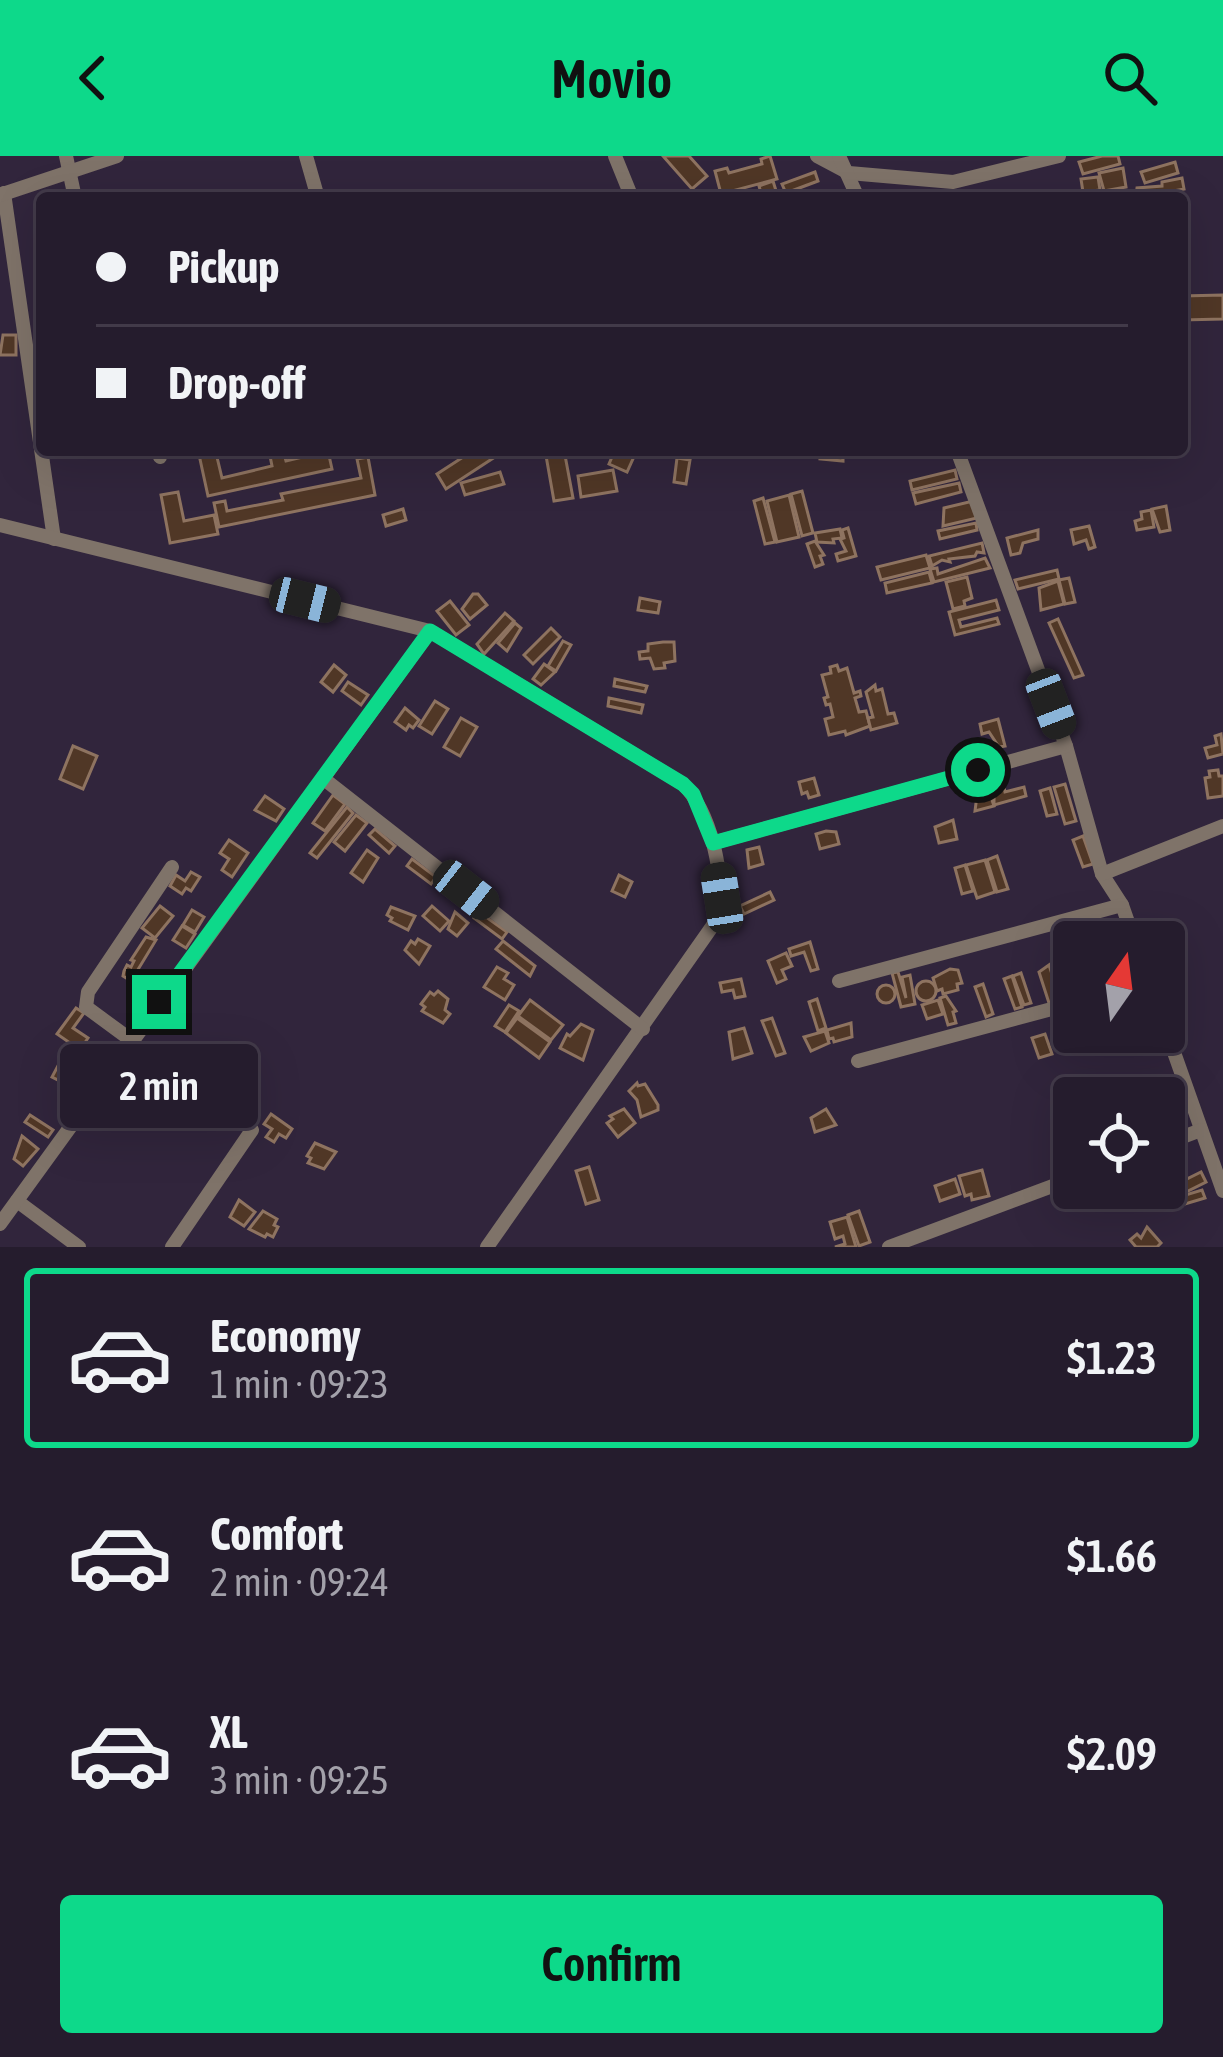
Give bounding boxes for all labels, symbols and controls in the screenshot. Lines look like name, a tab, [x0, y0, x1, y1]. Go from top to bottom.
icon: back	[60, 45, 126, 111]
icon: search	[1097, 45, 1163, 111]
text: Movio	[551, 48, 672, 109]
text: Pickup	[168, 241, 279, 293]
text: Drop-off	[168, 357, 306, 409]
car	[266, 574, 344, 626]
car	[1021, 664, 1081, 744]
route start	[951, 743, 1005, 797]
car	[427, 854, 505, 926]
car	[699, 860, 745, 936]
north arrow	[1053, 921, 1185, 1053]
map controls	[1053, 921, 1185, 1209]
route end	[132, 975, 186, 1029]
callout: 2 min	[60, 1044, 258, 1128]
text: 2 min	[119, 1064, 199, 1108]
button: locate	[1053, 1077, 1185, 1209]
icon: car	[66, 1304, 174, 1412]
text: Economy	[210, 1310, 361, 1362]
text: $1.23	[1067, 1332, 1157, 1384]
text: 1 min · 09:23	[210, 1362, 389, 1406]
icon: car	[66, 1502, 174, 1610]
text: Comfort	[210, 1508, 343, 1560]
text: $1.66	[1067, 1530, 1157, 1582]
text: 2 min · 09:24	[210, 1560, 389, 1604]
icon: car	[66, 1700, 174, 1808]
text: XL	[210, 1706, 248, 1758]
text: $2.09	[1067, 1728, 1157, 1780]
text: 3 min · 09:25	[210, 1758, 389, 1802]
button: Confirm	[60, 1895, 1163, 2033]

